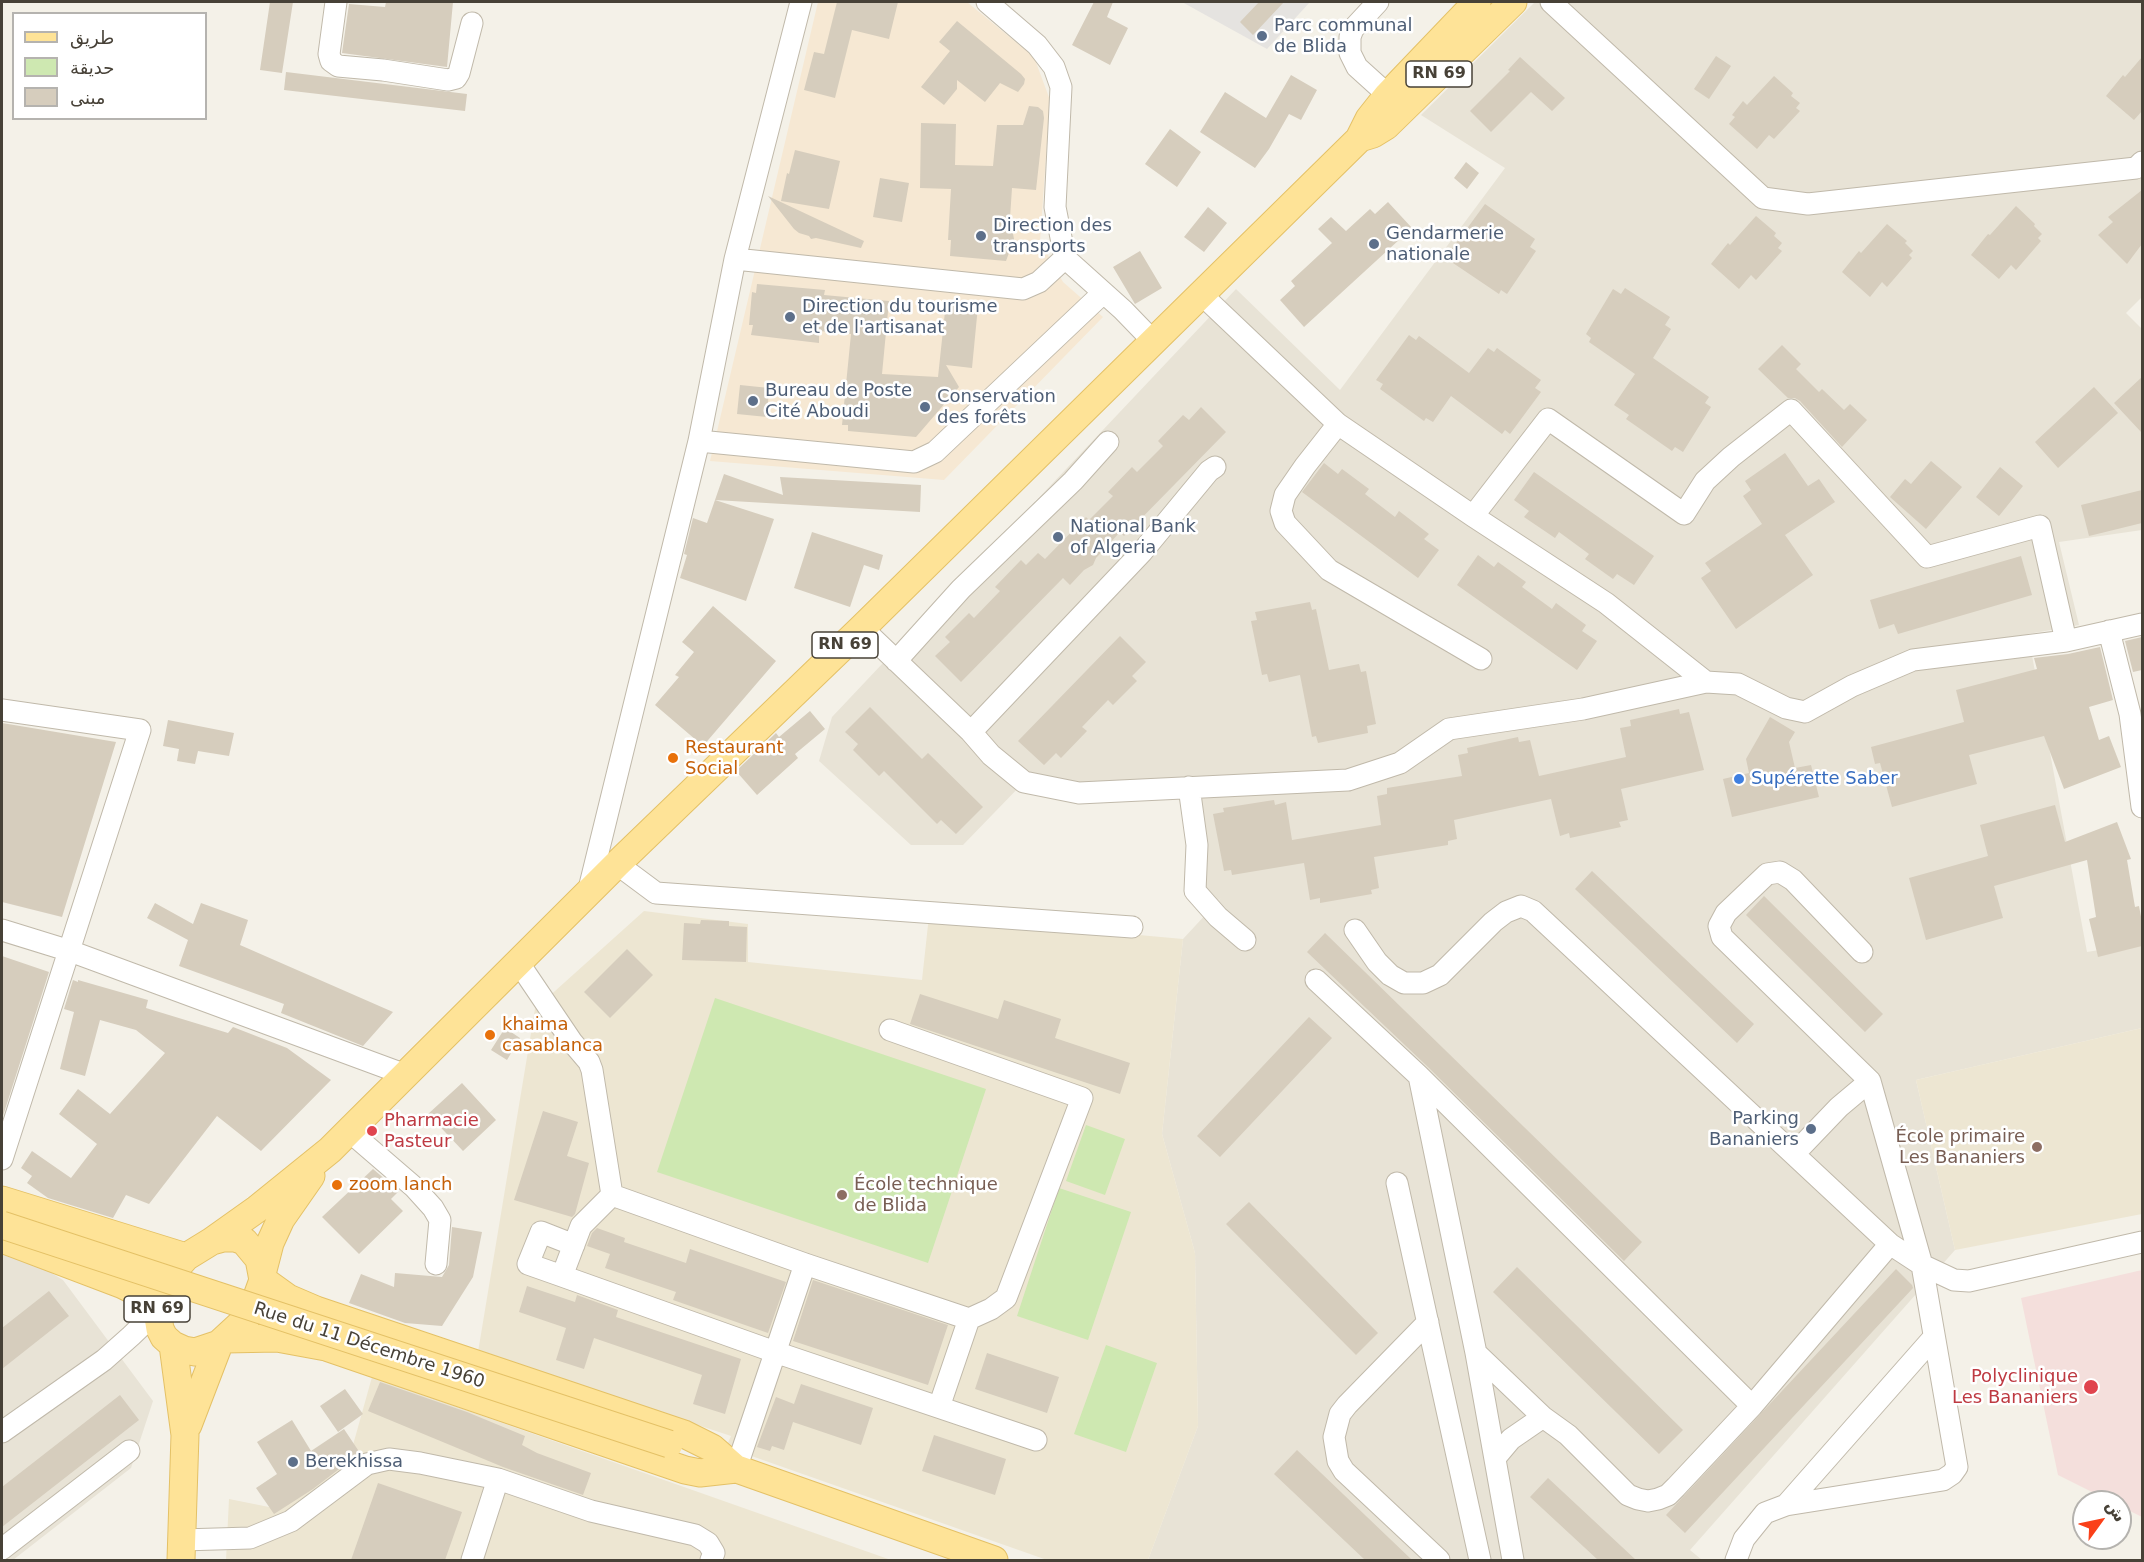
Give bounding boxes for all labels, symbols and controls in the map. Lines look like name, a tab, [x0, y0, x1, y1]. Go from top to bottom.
legend	[12, 12, 207, 120]
place label: Parc communal de Blida	[1274, 15, 1413, 57]
text: طريق	[70, 27, 114, 48]
marker: Parc communal de Blida	[1255, 29, 1269, 43]
text: حديقة	[70, 57, 114, 78]
road number: RN 69	[1406, 61, 1472, 87]
text: مبنى	[70, 87, 106, 108]
place label: Direction des transports	[993, 215, 1112, 258]
place label: Gendarmerie nationale	[1386, 223, 1504, 266]
marker: Direction des transports	[974, 229, 988, 243]
marker: Gendarmerie nationale	[1367, 237, 1381, 251]
place label: Direction du tourisme et de l'artisanat	[802, 296, 997, 338]
marker: Direction du tourisme et de l'artisanat	[783, 310, 797, 324]
place label: Bureau de Poste Cité Aboudi	[765, 380, 912, 422]
place label: Conservation des forêts	[937, 386, 1056, 428]
marker: Bureau de Poste Cité Aboudi	[746, 394, 760, 408]
marker: Conservation des forêts	[918, 400, 932, 414]
place label: National Bank of Algeria	[1070, 516, 1196, 558]
marker: National Bank of Algeria	[1051, 530, 1065, 544]
road number: RN 69	[812, 632, 878, 658]
place label: Restaurant Social	[685, 737, 784, 780]
marker: Restaurant Social	[666, 751, 680, 765]
place label: Supérette Saber	[1751, 768, 1898, 790]
marker: Supérette Saber	[1732, 772, 1746, 786]
place label: khaima casablanca	[502, 1014, 603, 1056]
marker: khaima casablanca	[483, 1028, 497, 1042]
place label: Parking Bananiers	[1709, 1108, 1799, 1150]
place label: Pharmacie Pasteur	[384, 1110, 479, 1152]
marker: Parking Bananiers	[1804, 1122, 1818, 1136]
marker: Pharmacie Pasteur	[365, 1124, 379, 1138]
place label: École primaire Les Bananiers	[1895, 1126, 2025, 1168]
marker: École primaire Les Bananiers	[2030, 1140, 2044, 1154]
place label: zoom lanch	[349, 1174, 452, 1196]
place label: École technique de Blida	[854, 1174, 998, 1216]
marker: zoom lanch	[330, 1178, 344, 1192]
marker: École technique de Blida	[835, 1188, 849, 1202]
road number: RN 69	[124, 1296, 190, 1322]
street label: Rue du 11 Décembre 1960	[251, 1298, 487, 1394]
place label: Polyclinique Les Bananiers	[1952, 1366, 2078, 1408]
marker: Polyclinique Les Bananiers	[2082, 1378, 2100, 1396]
place label: Berekhissa	[305, 1451, 403, 1473]
marker: Berekhissa	[286, 1455, 300, 1469]
north arrow	[2072, 1490, 2132, 1550]
text: ش	[2102, 1497, 2130, 1525]

